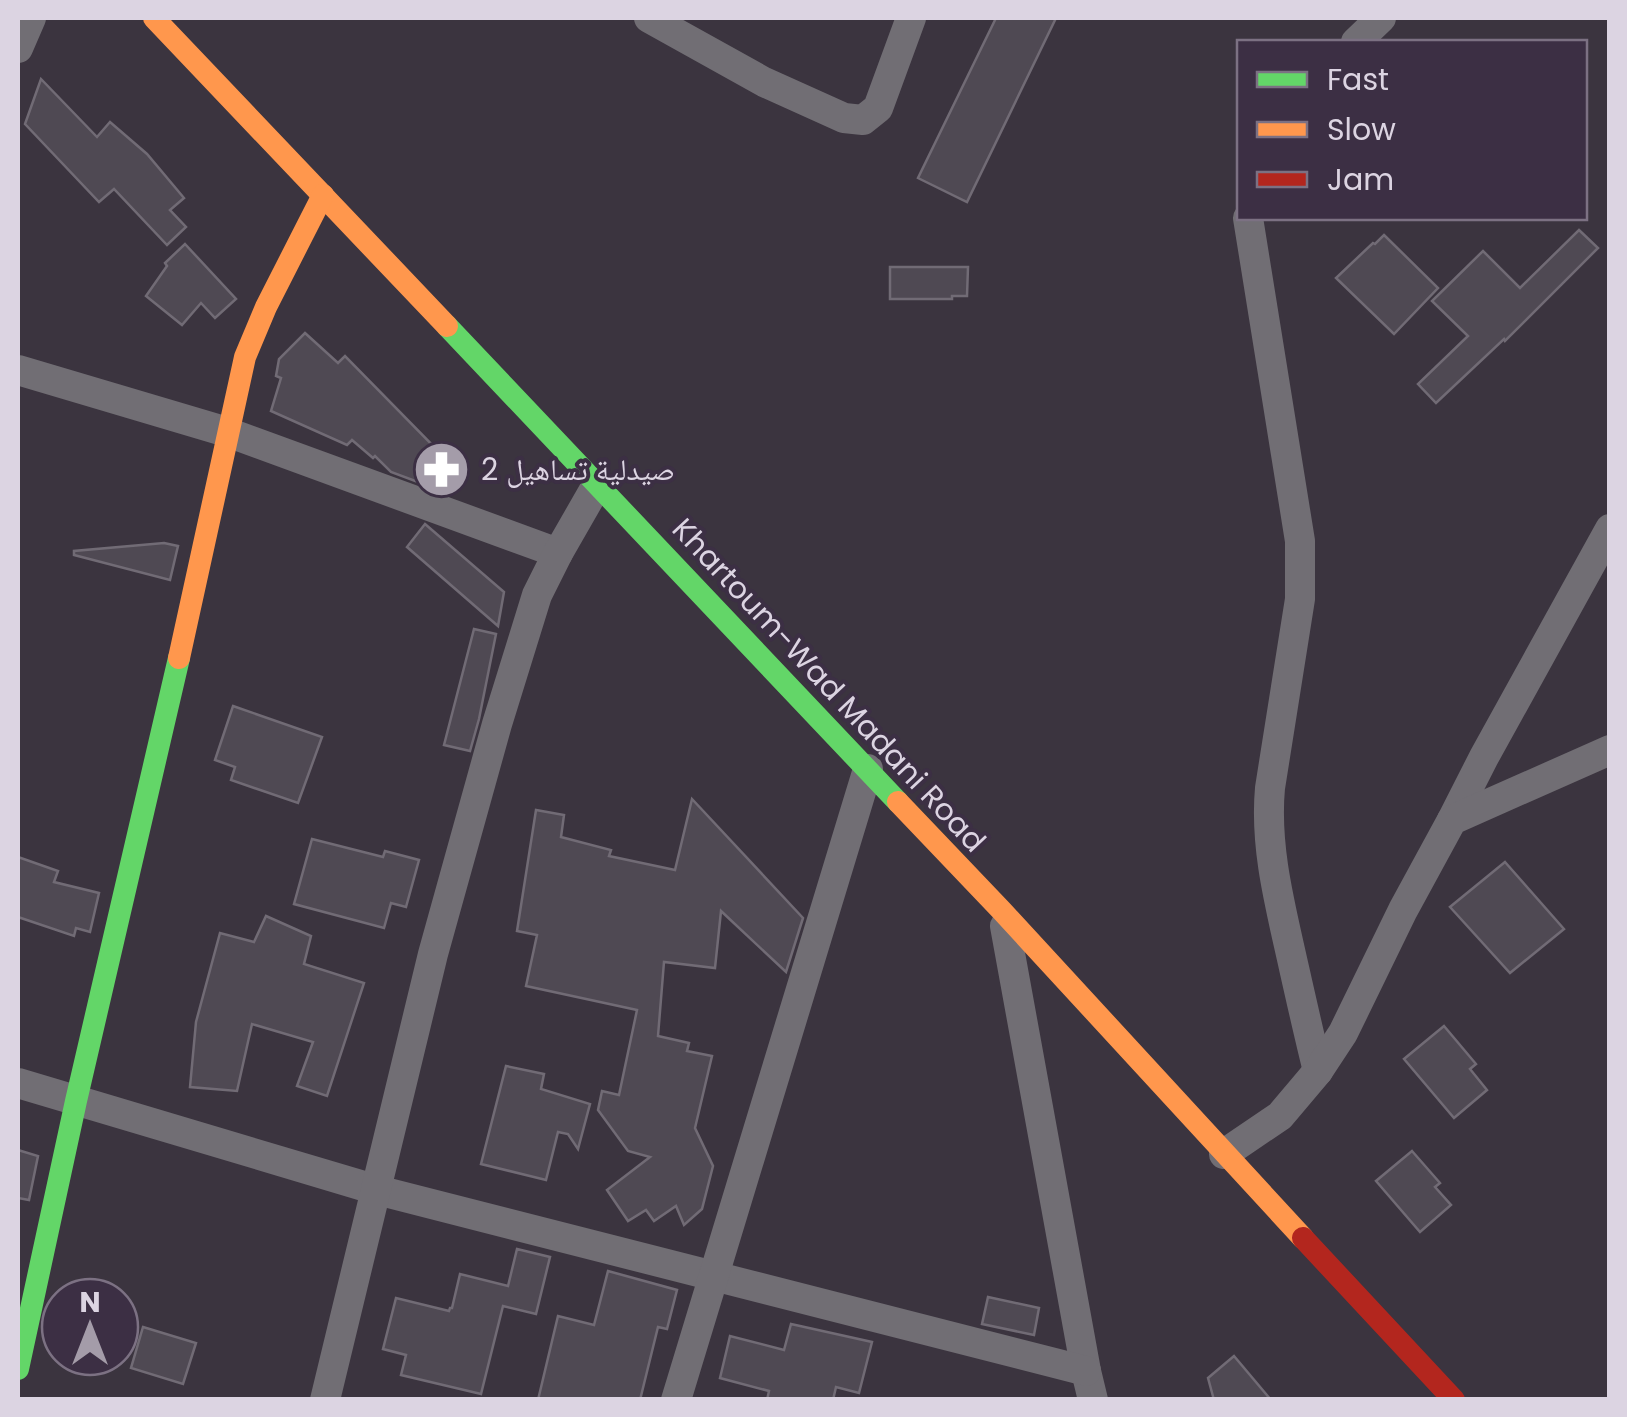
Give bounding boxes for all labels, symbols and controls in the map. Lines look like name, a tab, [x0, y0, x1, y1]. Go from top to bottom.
legend	[1237, 40, 1587, 220]
text: Fast	[1327, 58, 1389, 101]
text: Slow	[1327, 108, 1396, 151]
text: Jam	[1327, 158, 1394, 201]
pharmacy icon: صيدلية تساهيل 2	[412, 439, 472, 499]
place label: صيدلية تساهيل 2	[481, 448, 675, 491]
street label: Khartoum-Wad Madani Road	[662, 509, 996, 861]
north arrow	[40, 1277, 140, 1377]
text: N	[79, 1283, 101, 1322]

